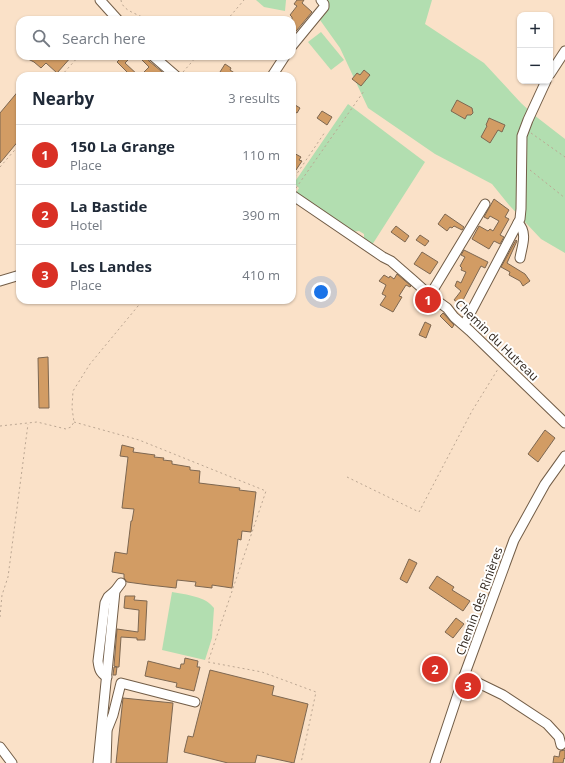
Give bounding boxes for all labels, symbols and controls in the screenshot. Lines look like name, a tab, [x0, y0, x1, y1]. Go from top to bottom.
map controls	[517, 12, 553, 84]
button: +	[517, 12, 553, 48]
search box	[16, 16, 296, 60]
icon: search	[30, 27, 52, 49]
text: Search here	[62, 28, 146, 48]
button: −	[517, 48, 553, 84]
text: Nearby	[32, 87, 94, 110]
text: 3 results	[228, 89, 280, 107]
text: 150 La Grange	[70, 136, 175, 156]
text: 1	[41, 146, 49, 164]
text: 110 m	[242, 146, 280, 164]
text: Place	[70, 156, 102, 174]
text: La Bastide	[70, 196, 147, 216]
text: 2	[41, 206, 49, 224]
text: 390 m	[242, 206, 280, 224]
text: Hotel	[70, 216, 103, 234]
text: Les Landes	[70, 256, 152, 276]
text: 3	[41, 266, 49, 284]
text: 410 m	[242, 266, 280, 284]
text: Place	[70, 276, 102, 294]
your location	[311, 282, 331, 302]
pin: 1	[415, 285, 441, 315]
street label: Chemin du Hutreau	[451, 296, 543, 384]
street label: Chemin des Rinières	[451, 544, 507, 658]
pin: 2	[422, 654, 448, 684]
pin: 3	[455, 671, 481, 701]

